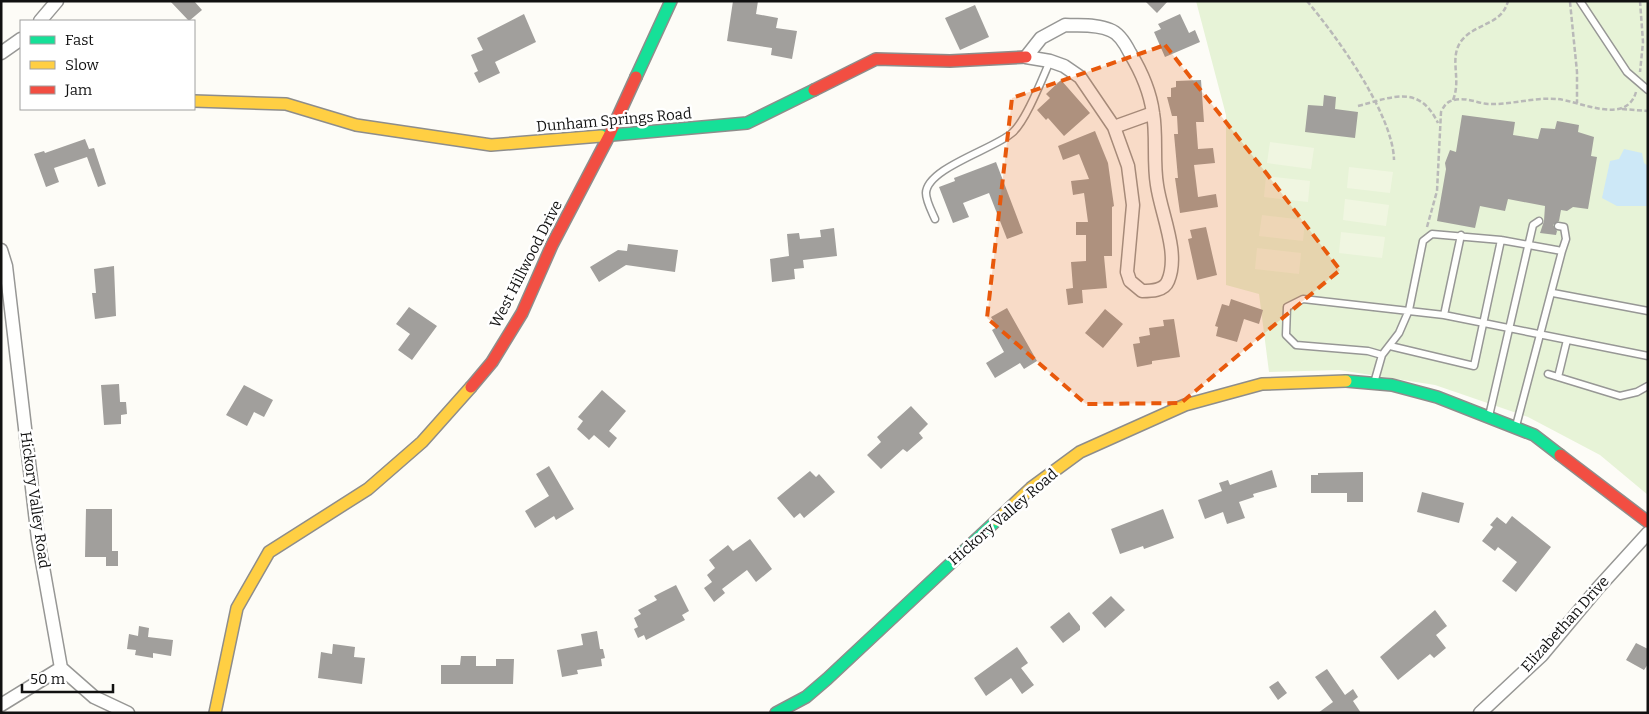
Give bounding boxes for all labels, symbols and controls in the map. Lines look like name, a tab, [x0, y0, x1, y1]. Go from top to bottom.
legend	[20, 20, 195, 110]
text: Fast	[65, 31, 94, 49]
text: Slow	[65, 56, 100, 74]
text: Jam	[64, 81, 93, 99]
street label: Dunham Springs Road	[536, 104, 692, 136]
street label: West Hillwood Drive	[486, 197, 566, 331]
street label: Hickory Valley Road	[16, 430, 54, 570]
street label: Hickory Valley Road	[945, 465, 1061, 569]
street label: Elizabethan Drive	[1517, 572, 1613, 676]
scale bar	[22, 662, 114, 694]
text: 50 m	[30, 670, 66, 688]

